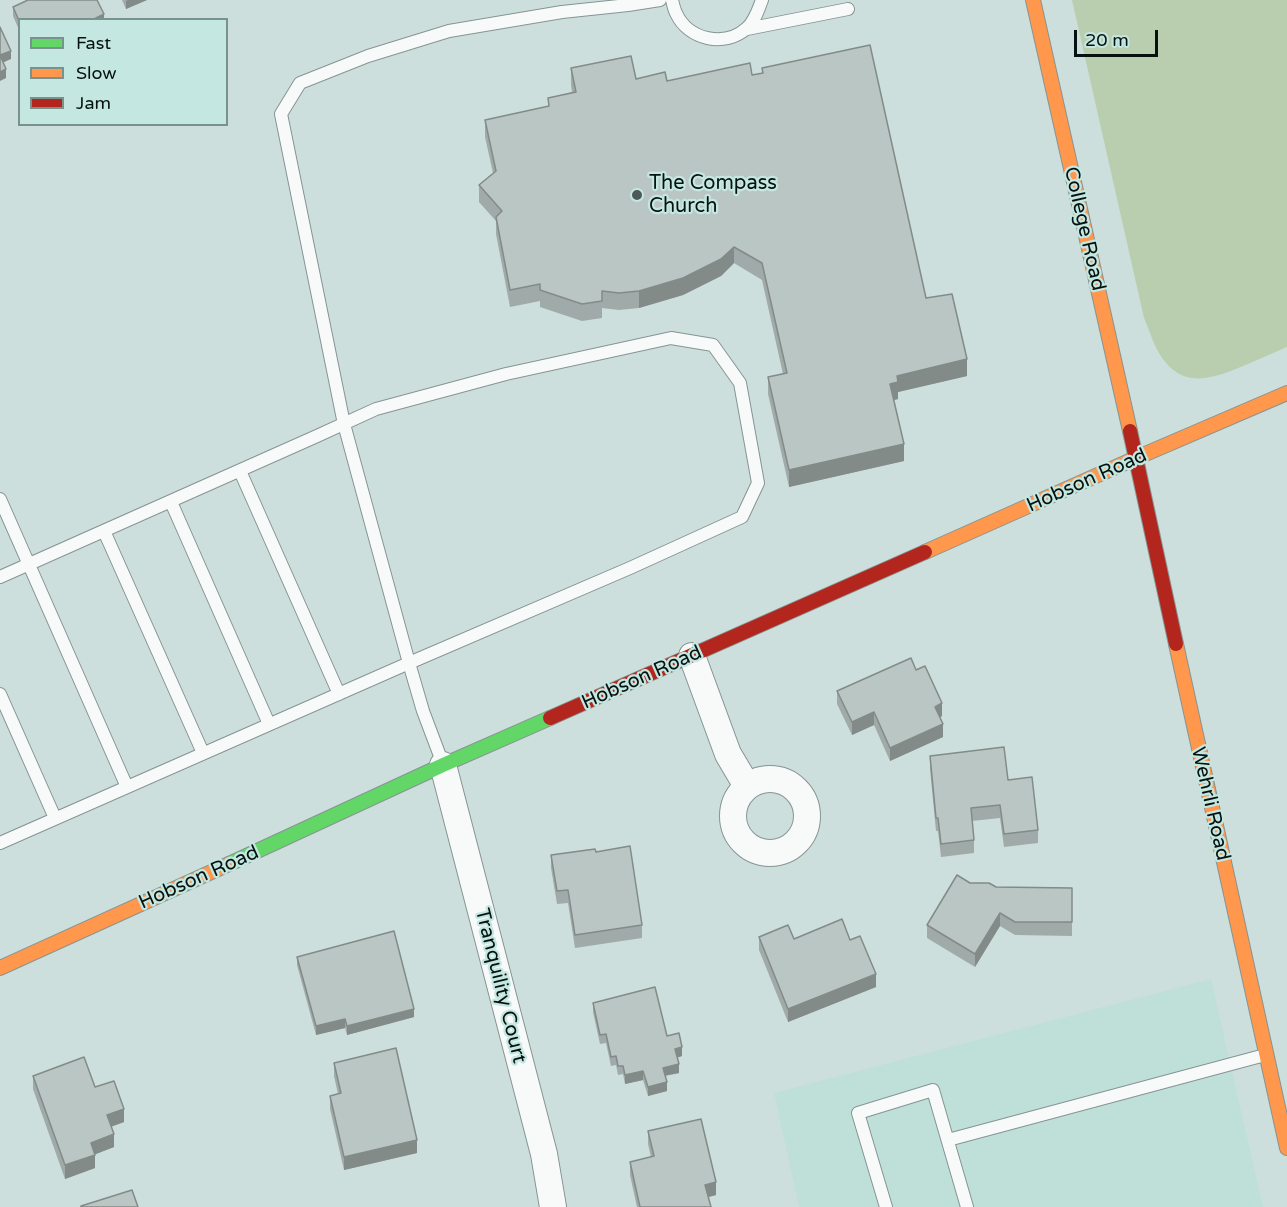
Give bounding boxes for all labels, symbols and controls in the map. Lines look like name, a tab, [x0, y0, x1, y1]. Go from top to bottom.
legend	[18, 18, 228, 126]
scale bar	[1077, 18, 1161, 56]
text: 20 m	[1085, 29, 1129, 51]
text: Fast	[76, 32, 111, 54]
text: Slow	[76, 62, 117, 84]
text: Jam	[76, 92, 111, 114]
street label: College Road	[1058, 165, 1110, 293]
place label: The Compass Church	[649, 172, 777, 219]
marker: The Compass Church	[630, 188, 644, 202]
street label: Hobson Road	[1023, 444, 1151, 518]
street label: Hobson Road	[578, 641, 706, 715]
street label: Wehrli Road	[1185, 745, 1235, 863]
street label: Hobson Road	[135, 841, 263, 915]
street label: Tranquility Court	[469, 906, 531, 1066]

